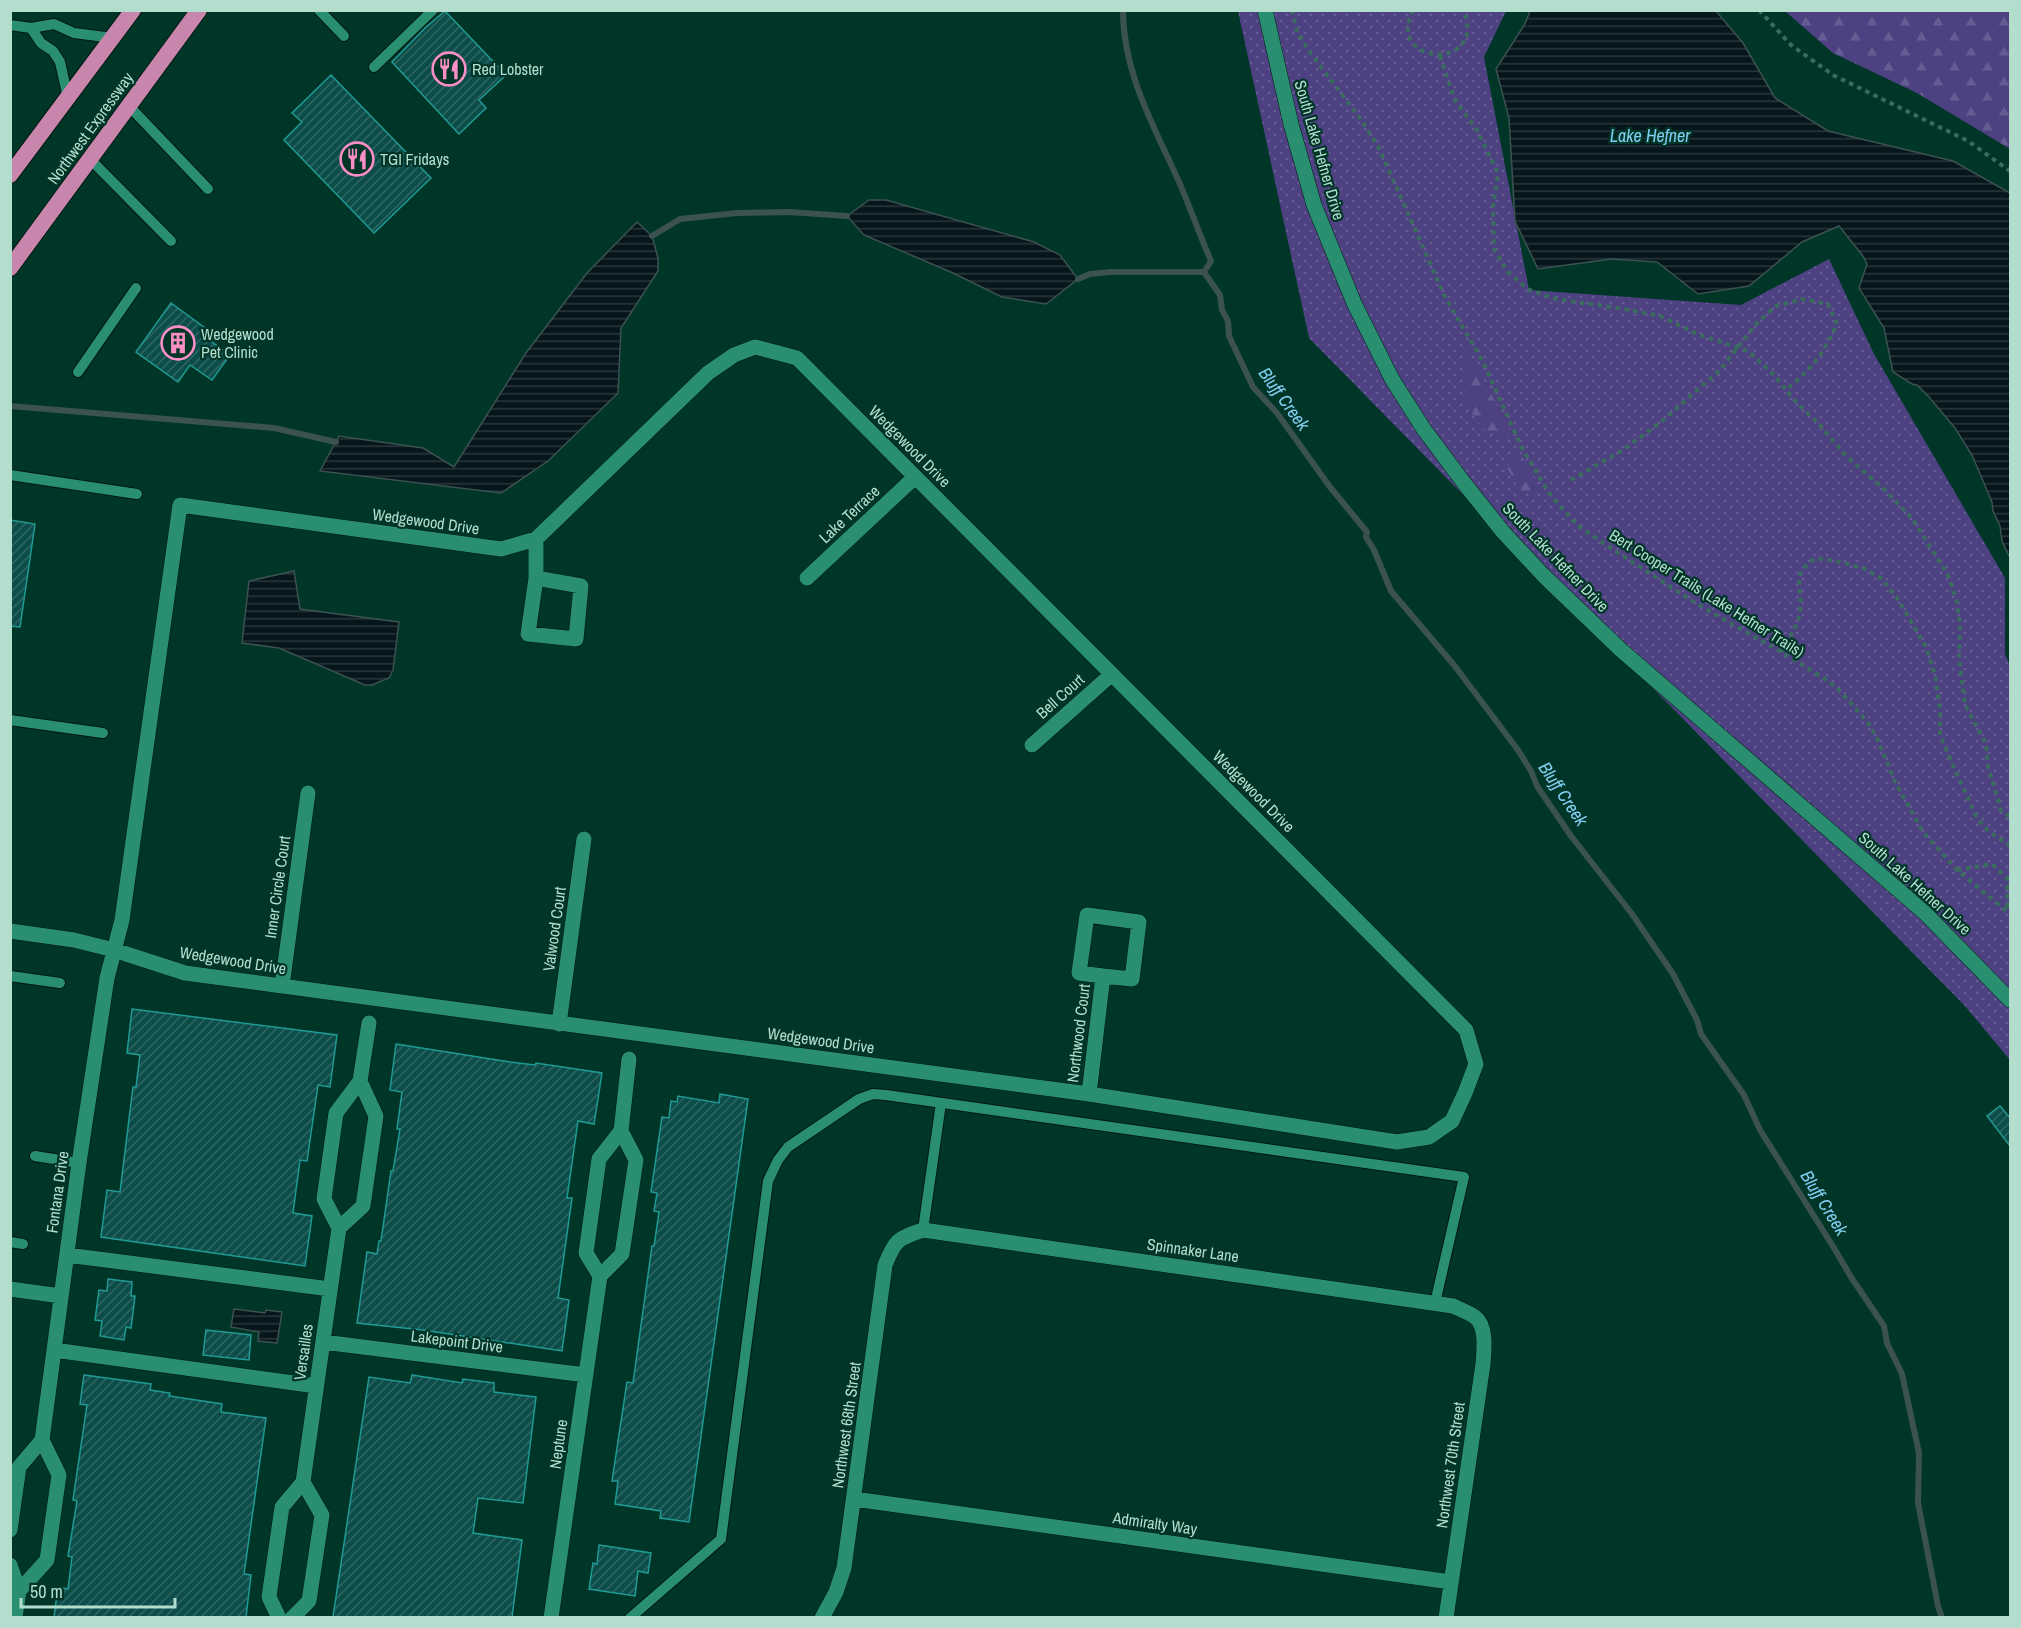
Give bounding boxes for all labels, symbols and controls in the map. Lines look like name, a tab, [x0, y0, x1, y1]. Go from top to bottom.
restaurant icon: Red Lobster	[431, 51, 467, 87]
place label: Red Lobster	[472, 58, 544, 80]
street label: Northwest Expressway	[42, 67, 138, 188]
street label: South Lake Hefner Drive	[1290, 78, 1350, 222]
water label: Lake Hefner	[1610, 123, 1691, 148]
restaurant icon: TGI Fridays	[339, 141, 375, 177]
place label: TGI Fridays	[380, 148, 449, 170]
place label: Wedgewood Pet Clinic	[201, 323, 274, 363]
building icon: Wedgewood Pet Clinic	[160, 325, 196, 361]
water label: Bluff Creek	[1253, 362, 1316, 436]
street label: Wedgewood Drive	[864, 400, 956, 492]
street label: Lake Terrace	[814, 480, 884, 548]
street label: South Lake Hefner Drive	[1498, 497, 1614, 617]
street label: Wedgewood Drive	[371, 503, 481, 539]
street label: Bert Cooper Trails (Lake Hefner Trails)	[1605, 524, 1809, 662]
street label: Bell Court	[1031, 668, 1089, 723]
street label: Wedgewood Drive	[1208, 745, 1300, 837]
water label: Bluff Creek	[1533, 757, 1594, 831]
street label: South Lake Hefner Drive	[1854, 827, 1976, 939]
street label: Inner Circle Court	[259, 834, 295, 940]
street label: Valwood Court	[537, 885, 571, 973]
street label: Wedgewood Drive	[178, 941, 288, 979]
street label: Northwood Court	[1061, 982, 1095, 1084]
street label: Wedgewood Drive	[766, 1022, 876, 1058]
street label: Fontana Drive	[40, 1150, 74, 1234]
water label: Bluff Creek	[1795, 1165, 1855, 1241]
street label: Spinnaker Lane	[1146, 1233, 1240, 1267]
street label: Versailles	[288, 1322, 318, 1382]
street label: Lakepoint Drive	[410, 1324, 504, 1358]
street label: Northwest 68th Street	[826, 1360, 866, 1489]
street label: Northwest 70th Street	[1430, 1400, 1470, 1529]
street label: Neptune	[544, 1418, 572, 1470]
street label: Admiralty Way	[1110, 1506, 1199, 1540]
scale bar	[21, 1571, 176, 1609]
text: 50 m	[30, 1579, 63, 1604]

